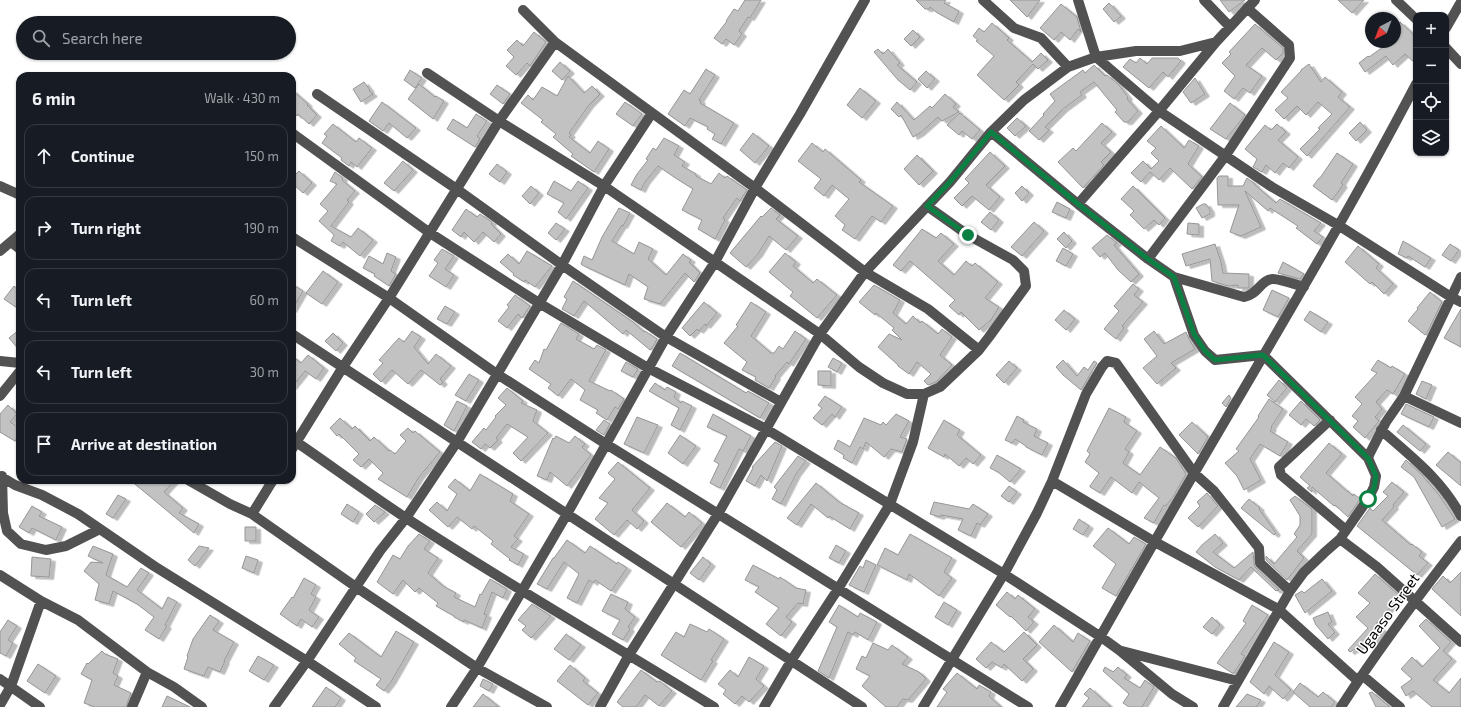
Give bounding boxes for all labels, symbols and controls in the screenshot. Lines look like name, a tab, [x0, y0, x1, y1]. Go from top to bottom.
north arrow	[1365, 12, 1401, 48]
map controls	[1413, 12, 1449, 156]
button: +	[1413, 12, 1449, 48]
search box	[16, 16, 296, 60]
icon: search	[30, 27, 52, 49]
text: Search here	[62, 29, 143, 47]
button: −	[1413, 48, 1449, 84]
button: locate	[1413, 84, 1449, 120]
text: 6 min	[32, 88, 76, 108]
text: Walk · 430 m	[204, 90, 280, 106]
button: layers	[1413, 120, 1449, 156]
icon: ahead	[33, 145, 55, 167]
text: Continue	[71, 147, 134, 165]
text: 150 m	[245, 148, 279, 164]
icon: right	[33, 217, 55, 239]
text: Turn right	[71, 219, 141, 237]
text: 190 m	[244, 220, 279, 236]
route end	[959, 226, 977, 244]
icon: left	[33, 289, 55, 311]
text: Turn left	[71, 291, 132, 309]
text: 60 m	[249, 292, 279, 308]
icon: left	[33, 361, 55, 383]
text: Turn left	[71, 363, 132, 381]
text: 30 m	[250, 364, 279, 380]
icon: arrive	[33, 433, 55, 455]
text: Arrive at destination	[71, 435, 217, 453]
route start	[1359, 490, 1377, 508]
street label: Ugaaso Street	[1352, 569, 1423, 657]

